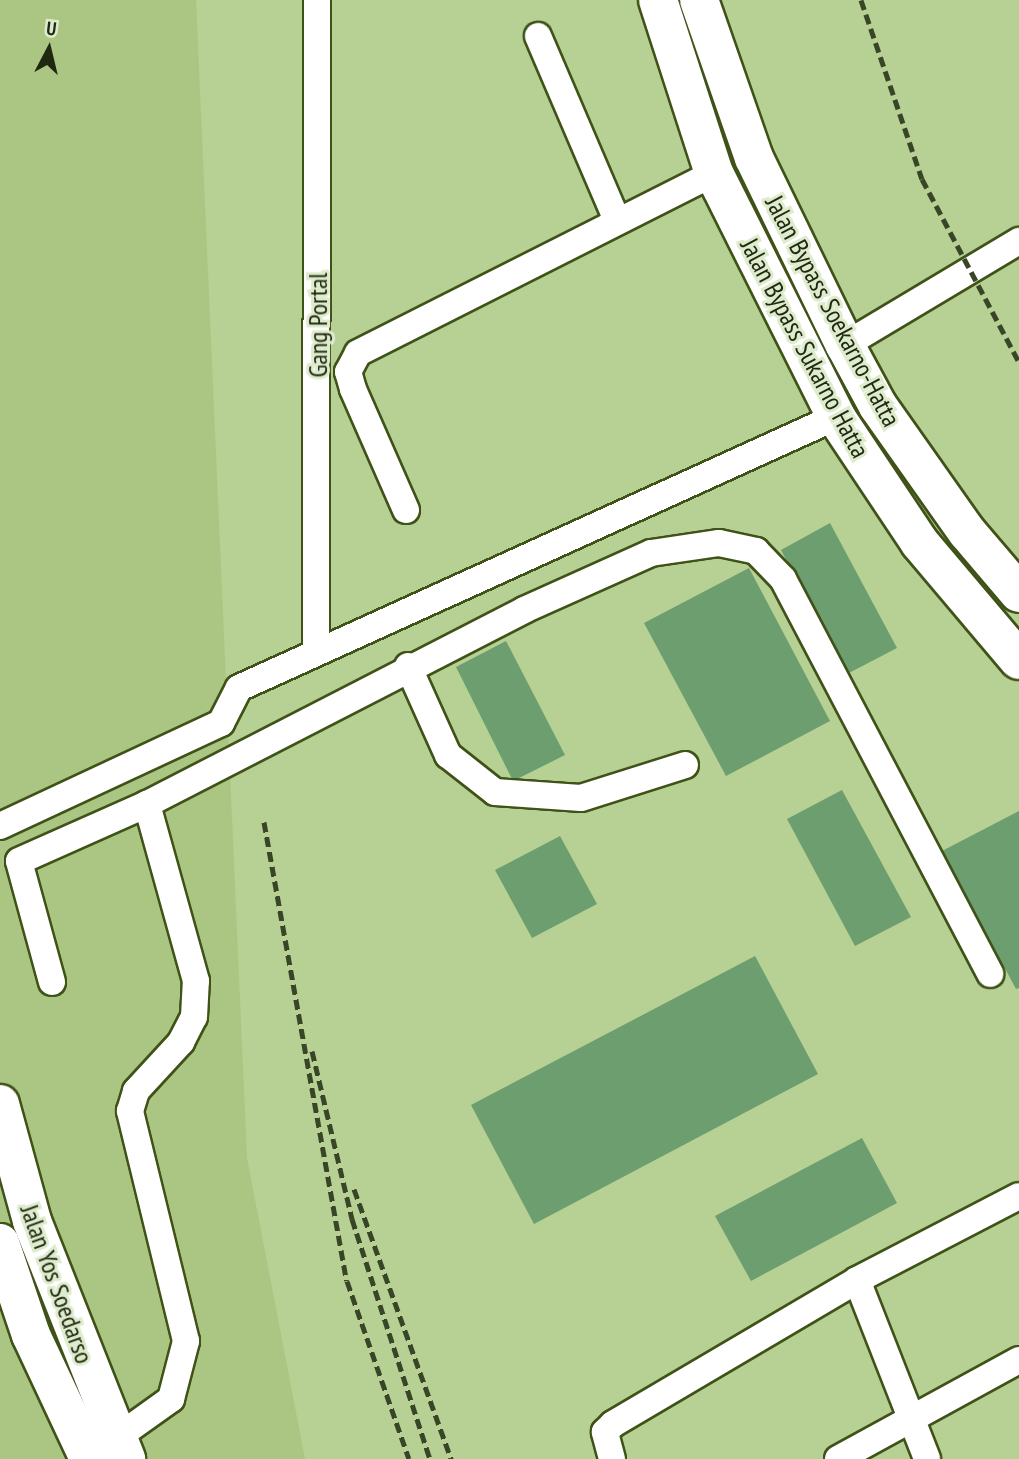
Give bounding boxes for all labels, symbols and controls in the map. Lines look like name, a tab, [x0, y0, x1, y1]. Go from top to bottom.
north arrow	[14, 14, 84, 84]
text: U	[45, 16, 58, 41]
street label: Jalan Bypass Soekarno-Hatta	[759, 190, 907, 432]
street label: Jalan Bypass Sukarno Hatta	[734, 233, 876, 463]
street label: Gang Portal	[302, 273, 334, 377]
street label: Jalan Yos Soedarso	[14, 1200, 100, 1368]

